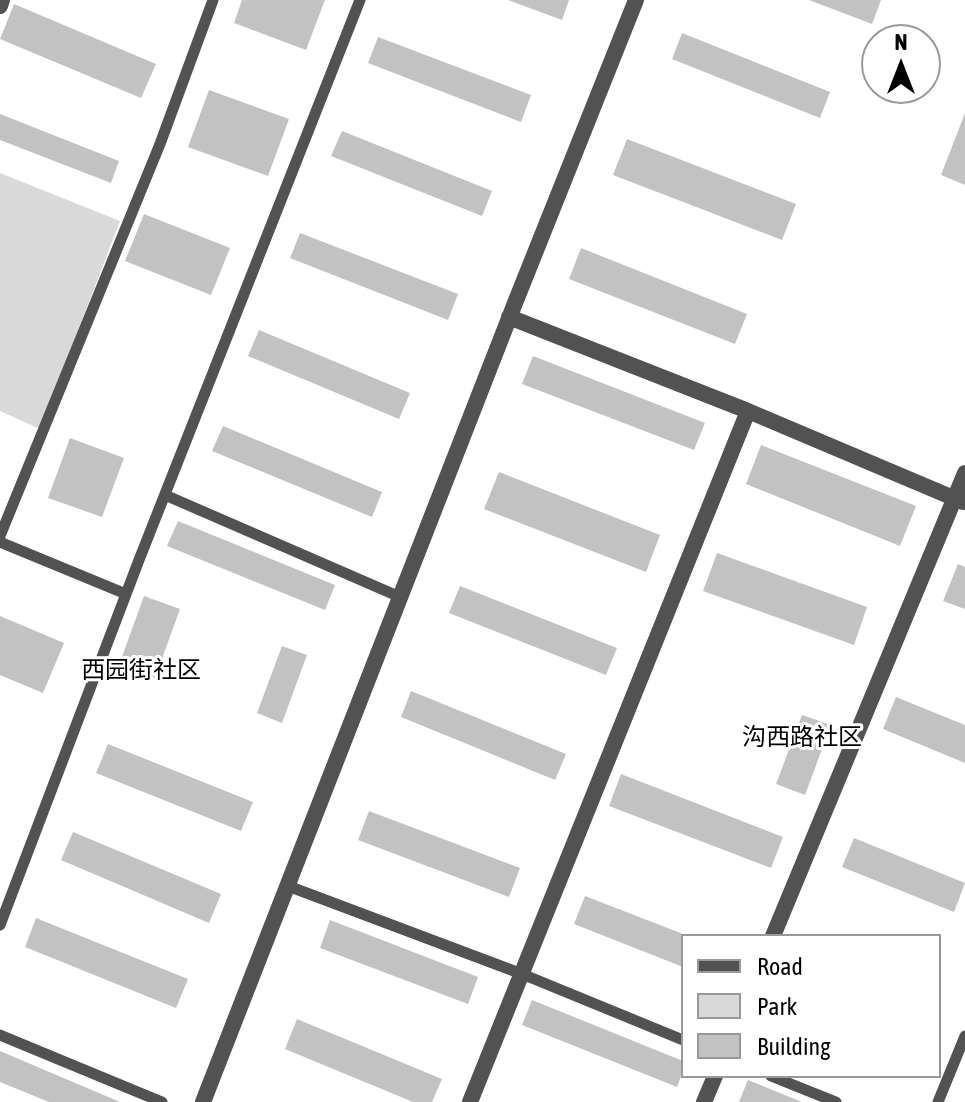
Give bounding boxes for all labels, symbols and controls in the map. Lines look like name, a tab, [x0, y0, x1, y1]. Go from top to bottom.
north arrow	[861, 24, 941, 104]
text: N	[895, 29, 907, 55]
district label: 西园街社区	[81, 656, 201, 684]
district label: 沟西路社区	[742, 723, 862, 751]
legend	[681, 934, 941, 1078]
text: Road	[757, 953, 803, 980]
text: Park	[757, 993, 797, 1020]
text: Building	[757, 1033, 830, 1060]

